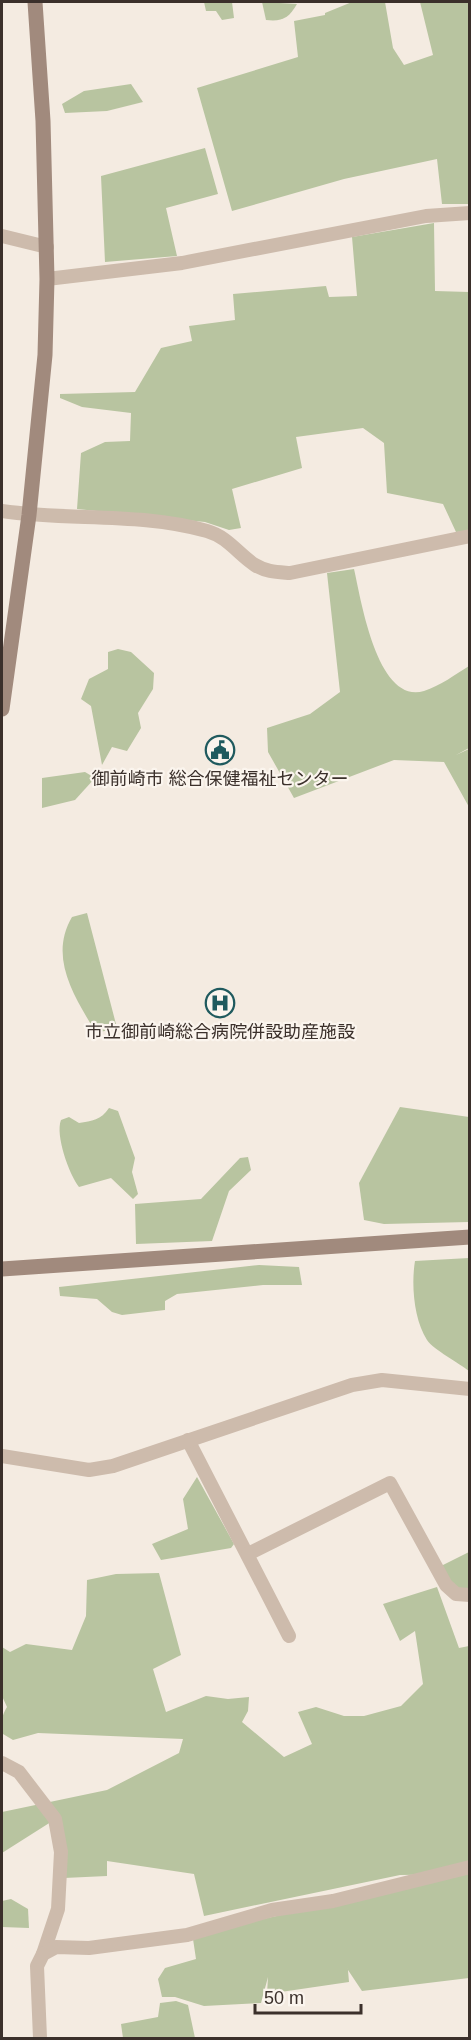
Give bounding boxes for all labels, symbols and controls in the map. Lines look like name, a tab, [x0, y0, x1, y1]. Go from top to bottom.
public building icon: 御前崎市 総合保健福祉センター	[204, 734, 236, 766]
place label: 御前崎市 総合保健福祉センター	[92, 769, 349, 789]
hospital icon: 市立御前崎総合病院併設助産施設	[204, 987, 236, 1019]
place label: 市立御前崎総合病院併設助産施設	[85, 1022, 355, 1042]
scale bar	[255, 1977, 362, 2015]
text: 50 m	[264, 1988, 304, 2008]

